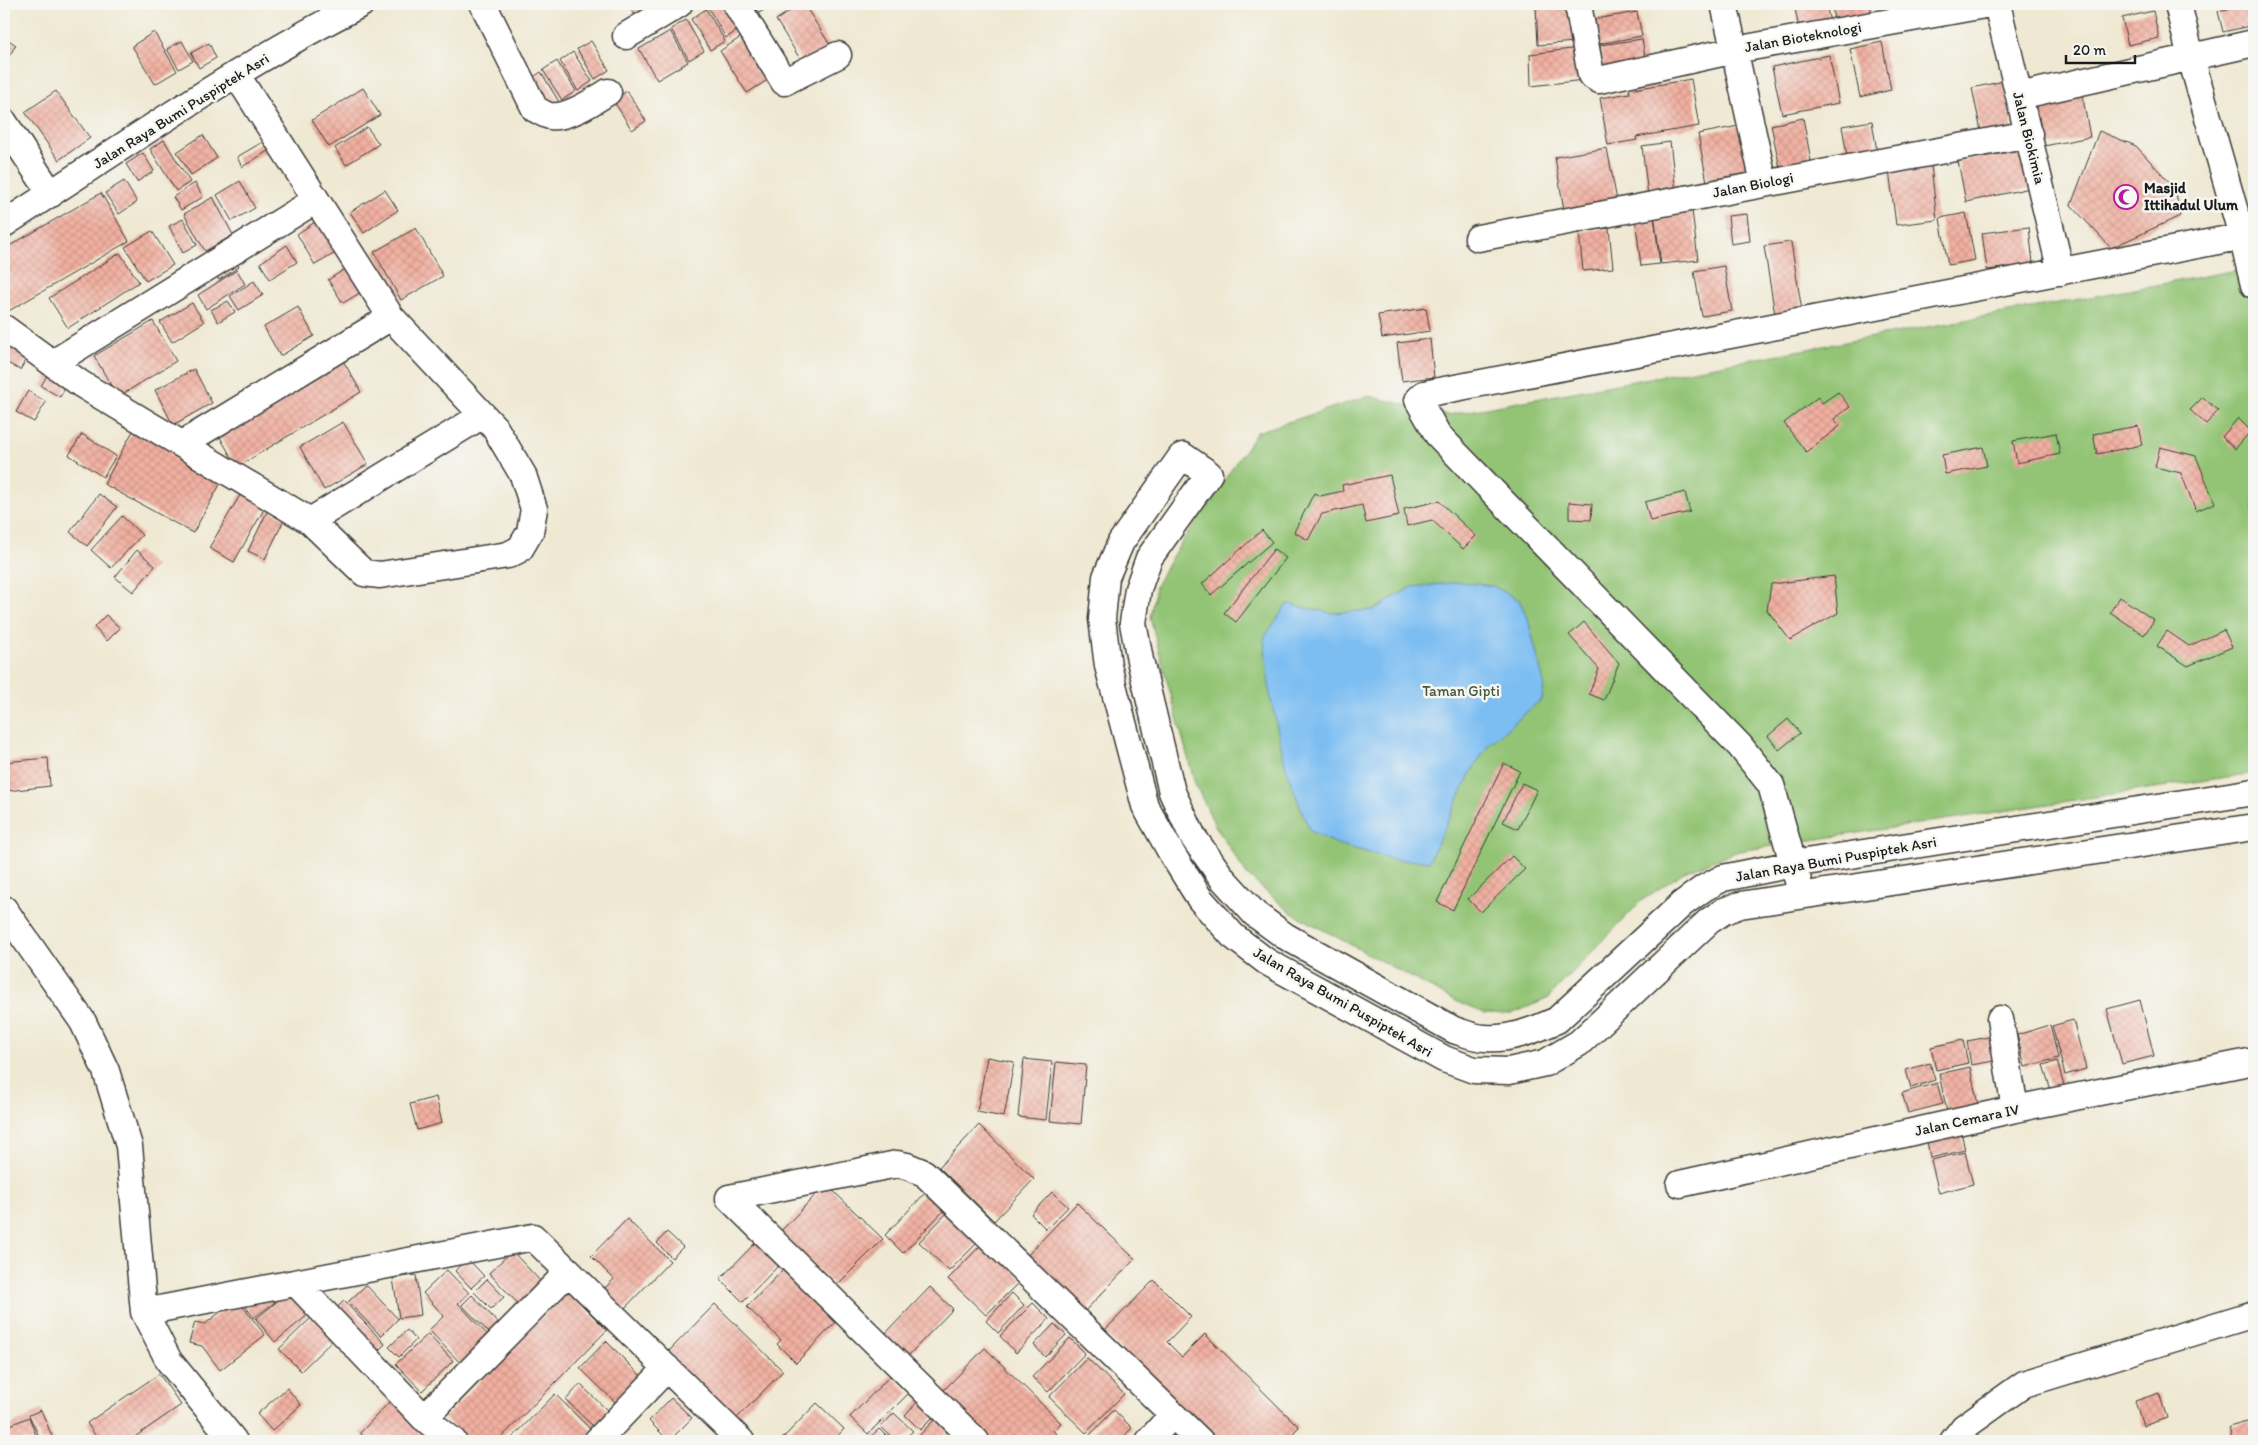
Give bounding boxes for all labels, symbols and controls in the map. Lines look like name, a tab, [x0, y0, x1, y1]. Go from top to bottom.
street label: Jalan Bioteknologi	[1743, 18, 1863, 56]
scale bar	[2066, 32, 2134, 64]
text: 20 m	[2073, 41, 2107, 59]
street label: Jalan Raya Bumi Puspiptek Asri	[90, 49, 272, 173]
street label: Jalan Biokimia	[2009, 90, 2049, 186]
street label: Jalan Biologi	[1711, 168, 1795, 202]
place label: Masjid Ittihadul Ulum	[2144, 179, 2239, 214]
mosque icon: Masjid Ittihadul Ulum	[2113, 184, 2139, 210]
park label: Taman Gipti	[1422, 682, 1500, 700]
street label: Jalan Raya Bumi Puspiptek Asri	[1734, 832, 1938, 886]
street label: Jalan Raya Bumi Puspiptek Asri	[1250, 943, 1436, 1061]
street label: Jalan Cemara IV	[1913, 1100, 2021, 1140]

